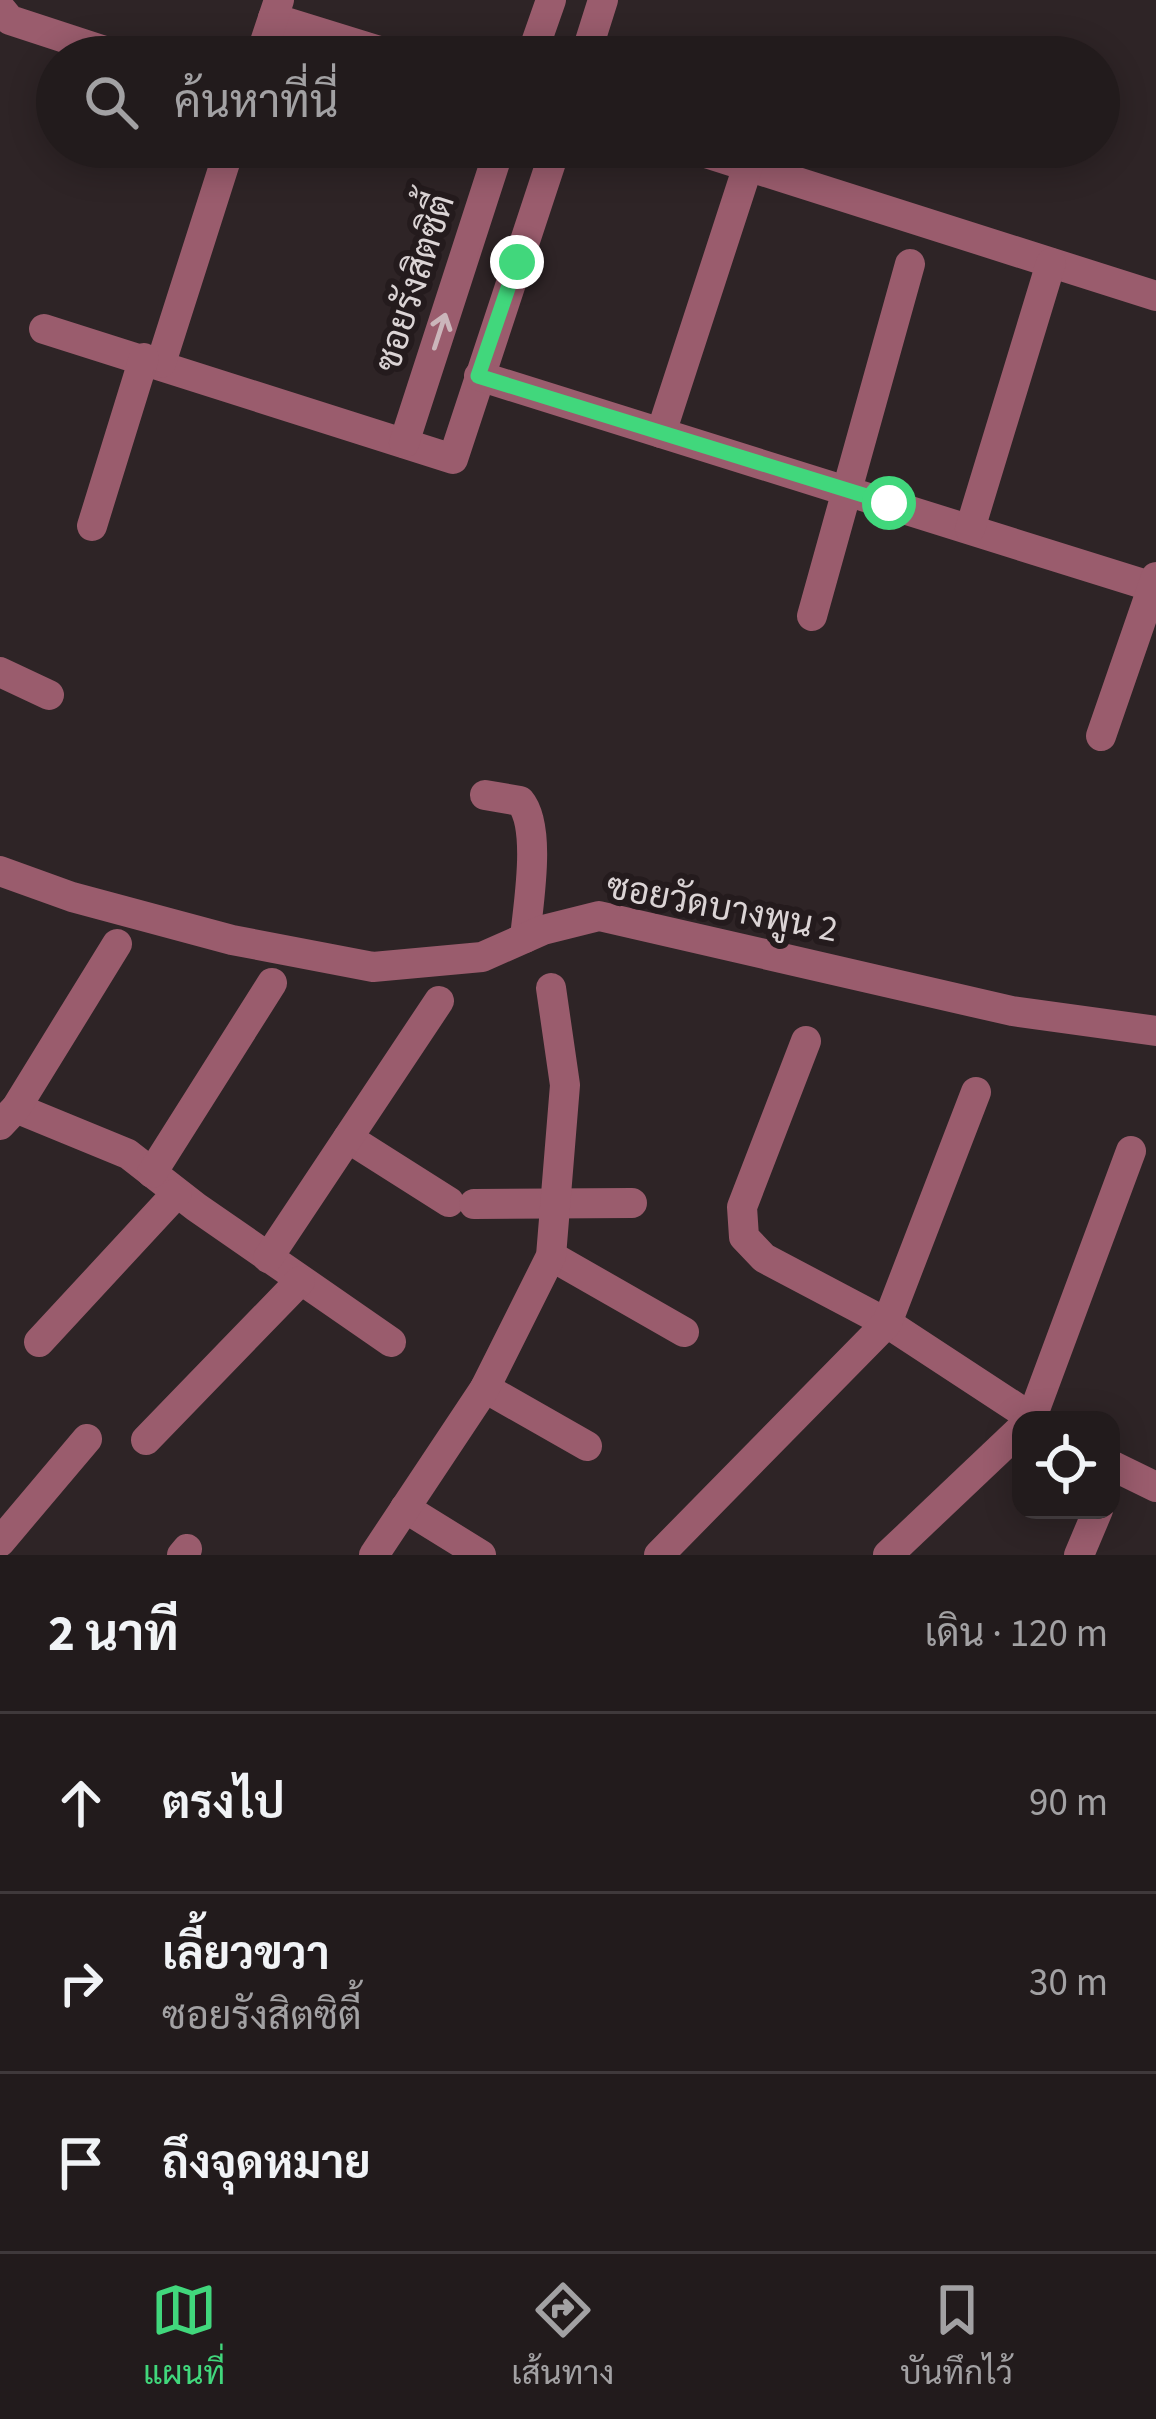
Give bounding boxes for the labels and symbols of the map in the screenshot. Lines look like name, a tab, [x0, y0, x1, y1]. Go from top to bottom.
street label: ซอยรังสิตซิตี้	[355, 183, 468, 379]
route end	[490, 235, 544, 289]
one-way arrow	[431, 313, 453, 351]
route start	[862, 476, 916, 530]
street label: ซอยวัดบางพูน 2	[602, 861, 842, 955]

